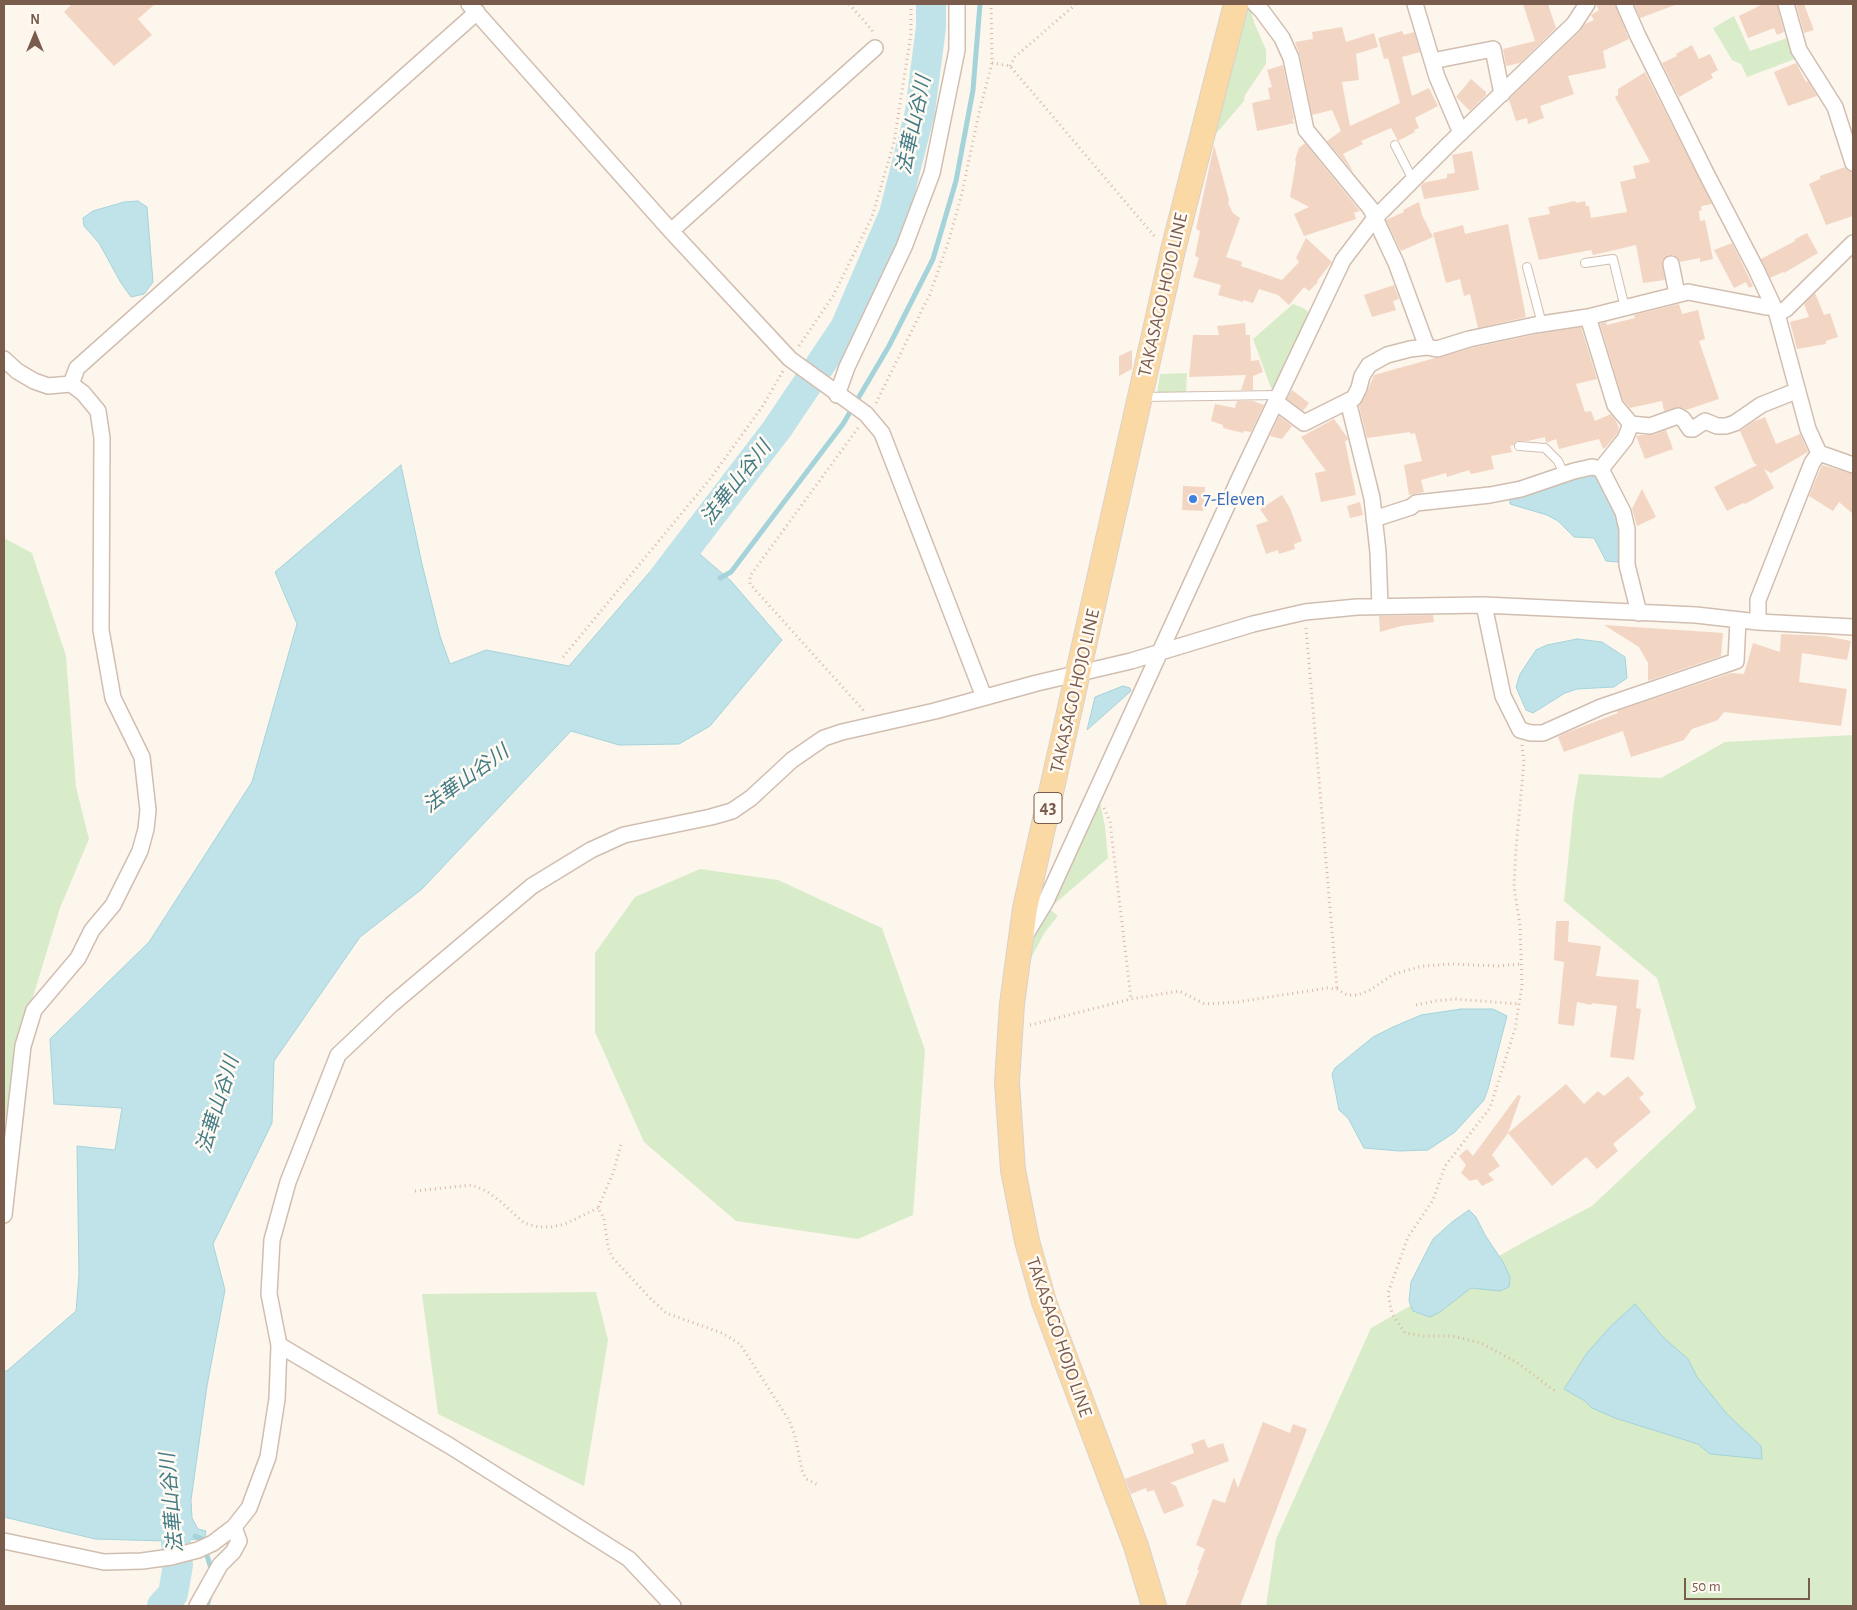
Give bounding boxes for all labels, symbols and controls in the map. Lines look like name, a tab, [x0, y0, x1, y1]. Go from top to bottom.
north arrow	[10, 10, 60, 60]
text: N	[30, 13, 40, 27]
water label: 法華山谷川	[892, 74, 936, 176]
street label: TAKASAGO HOJO LINE	[1133, 211, 1193, 379]
water label: 法華山谷川	[696, 436, 776, 530]
place label: 7-Eleven	[1203, 488, 1265, 510]
marker: 7-Eleven	[1187, 493, 1199, 505]
street label: TAKASAGO HOJO LINE	[1045, 607, 1105, 775]
water label: 法華山谷川	[418, 740, 514, 818]
road number: 43	[1034, 792, 1062, 824]
water label: 法華山谷川	[192, 1054, 244, 1156]
street label: TAKASAGO HOJO LINE	[1021, 1254, 1097, 1420]
water label: 法華山谷川	[156, 1452, 188, 1554]
scale bar	[1687, 1568, 1813, 1600]
text: 50 m	[1692, 1579, 1721, 1594]

